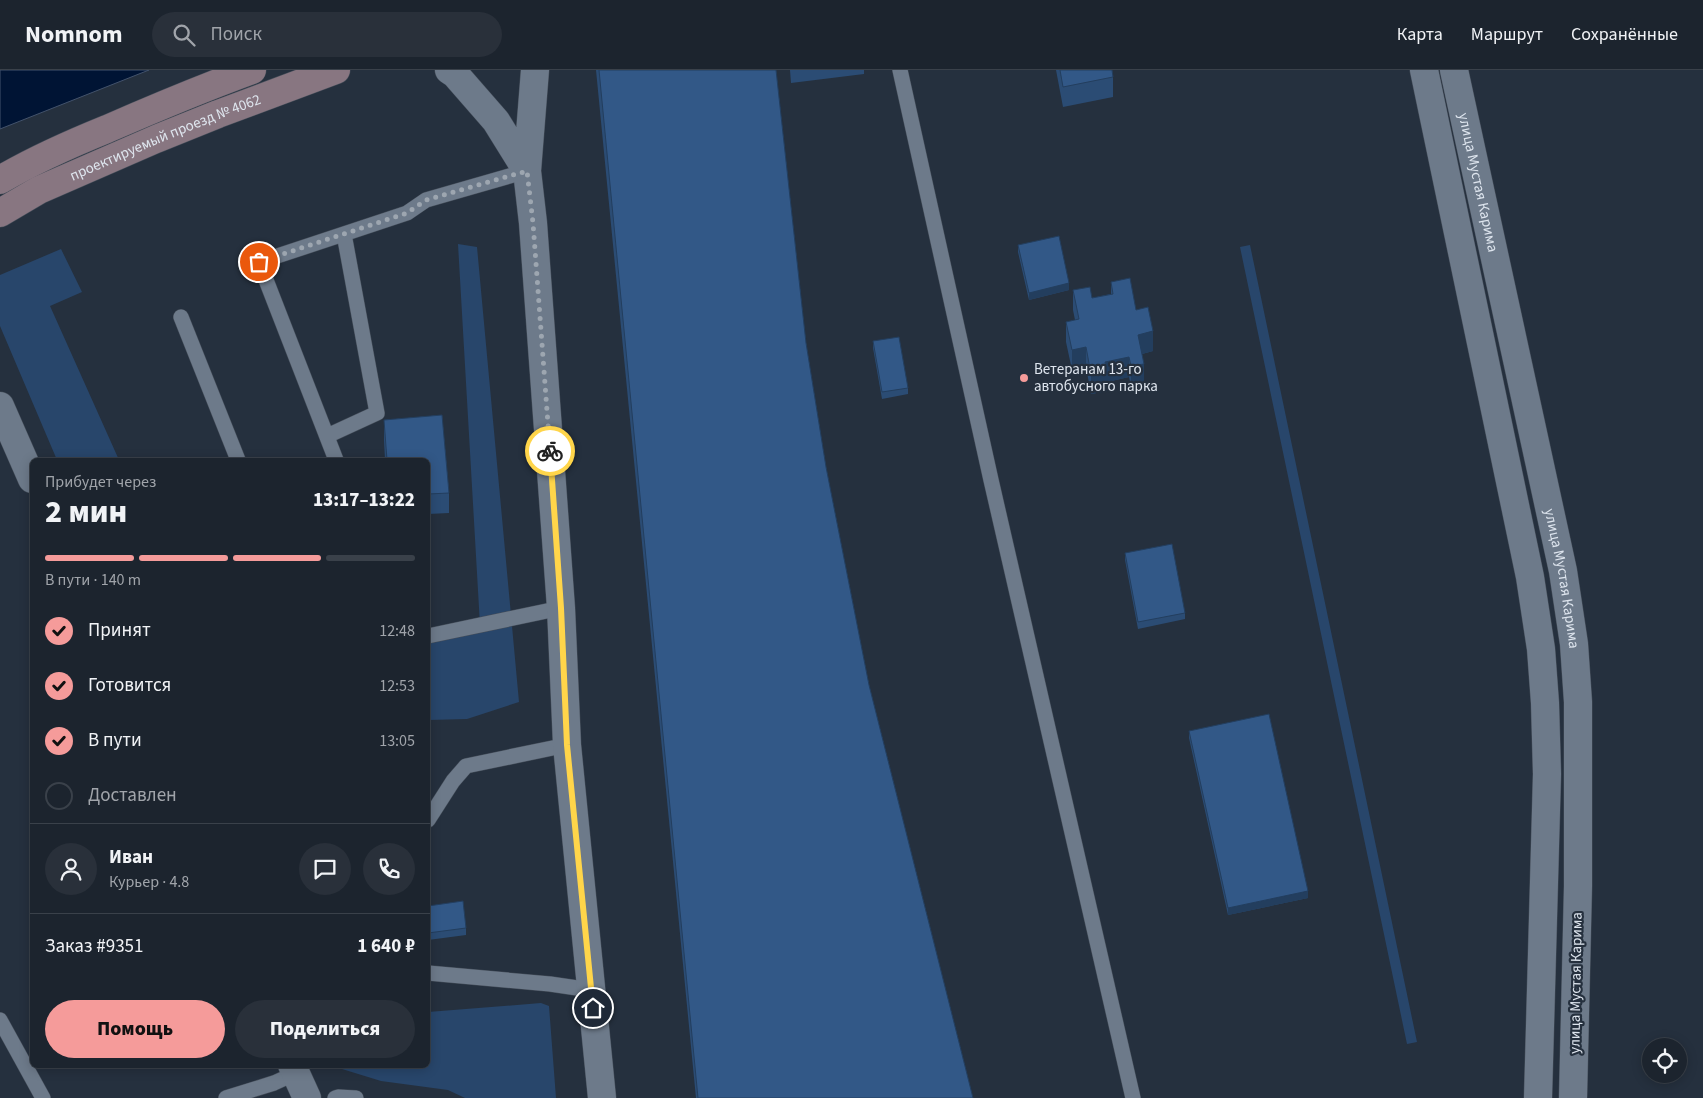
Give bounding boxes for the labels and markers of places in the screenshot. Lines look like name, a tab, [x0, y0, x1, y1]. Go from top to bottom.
pin	[238, 241, 280, 283]
place label: Ветеранам 13-го автобусного парка	[1034, 359, 1158, 397]
marker: Ветеранам 13-го автобусного парка	[1018, 372, 1030, 384]
pin	[572, 987, 614, 1029]

